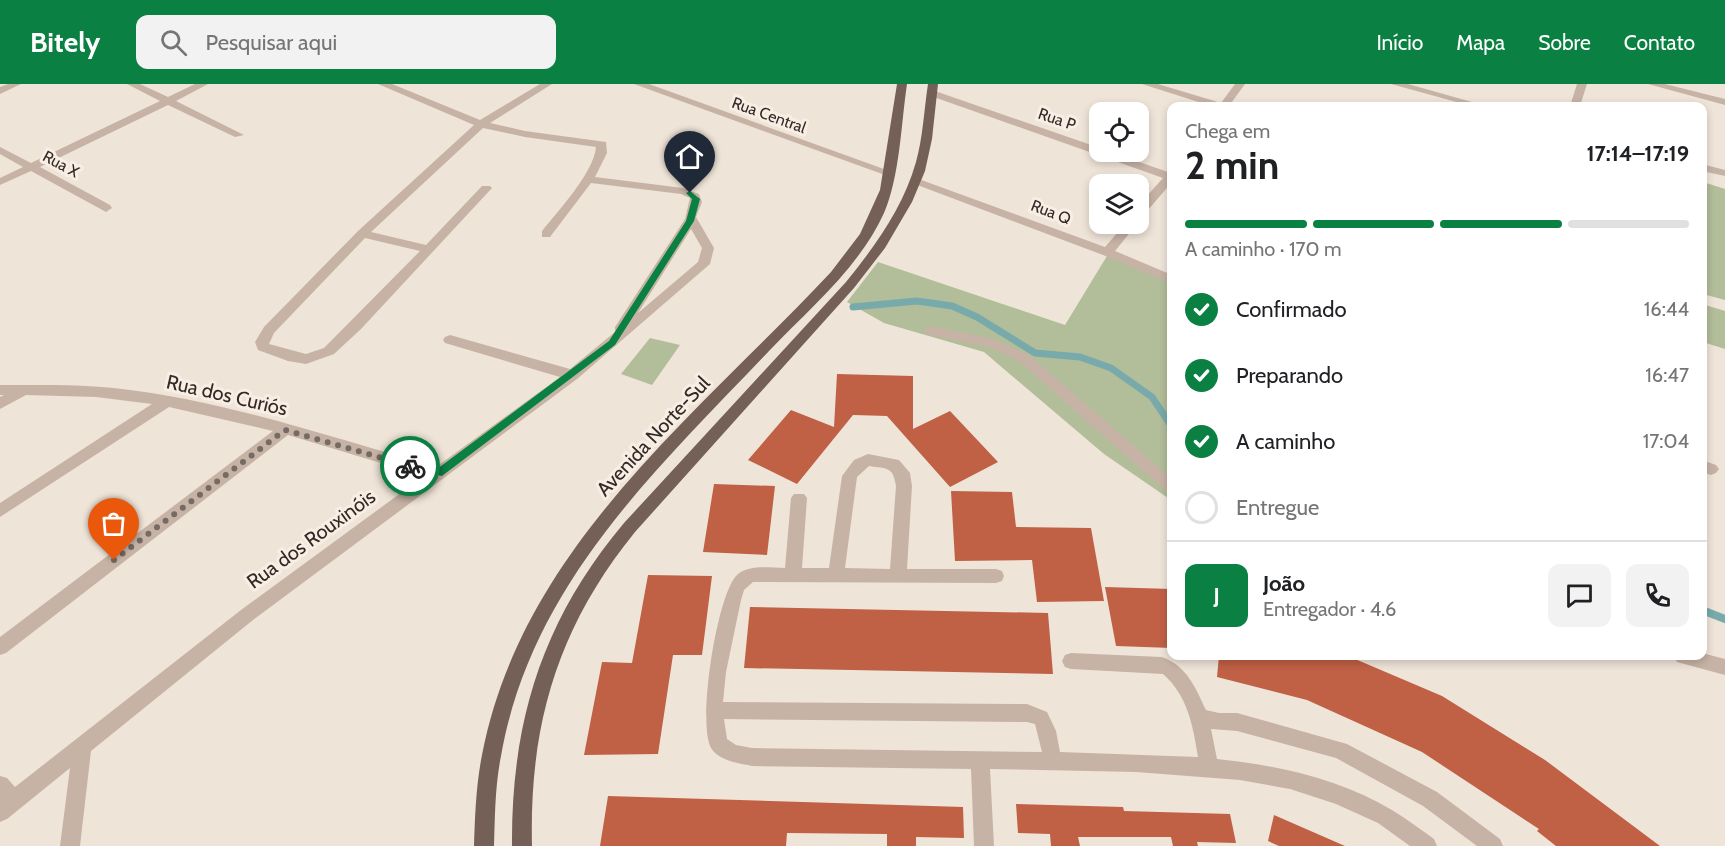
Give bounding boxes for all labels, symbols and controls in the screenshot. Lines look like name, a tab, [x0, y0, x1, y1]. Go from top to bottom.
search box	[136, 15, 556, 69]
text: Bitely	[30, 25, 100, 59]
icon: search	[157, 26, 190, 59]
text: Pesquisar aqui	[205, 29, 337, 56]
text: Início	[1376, 30, 1423, 55]
text: Mapa	[1456, 30, 1505, 55]
text: Sobre	[1538, 30, 1591, 55]
text: Contato	[1624, 30, 1695, 55]
street label: Rua Central	[729, 93, 809, 137]
map controls	[1089, 102, 1149, 234]
button: locate	[1089, 102, 1149, 162]
street label: Rua P	[1036, 104, 1078, 134]
text: Chega em	[1185, 119, 1270, 143]
pin	[664, 131, 715, 193]
icon: home	[673, 140, 706, 173]
text: 17:14–17:19	[1586, 140, 1689, 167]
text: 2 min	[1185, 141, 1279, 189]
street label: Rua X	[39, 147, 83, 182]
button: layers	[1089, 174, 1149, 234]
street label: Rua Q	[1028, 196, 1074, 228]
text: A caminho · 170 m	[1185, 237, 1341, 261]
icon: check	[1185, 293, 1218, 326]
text: Confirmado	[1236, 296, 1347, 323]
text: 16:44	[1644, 297, 1689, 321]
icon: check	[1185, 359, 1218, 392]
text: Preparando	[1236, 362, 1343, 389]
text: 16:47	[1645, 363, 1689, 387]
street label: Rua dos Curiós	[164, 369, 290, 421]
street label: Avenida Norte-Sul	[591, 371, 715, 501]
icon: check	[1185, 425, 1218, 458]
text: A caminho	[1236, 428, 1335, 455]
text: 17:04	[1643, 429, 1689, 453]
courier	[380, 436, 440, 496]
icon: bike	[394, 450, 427, 483]
street label: Rua dos Rouxinóis	[242, 484, 380, 594]
text: Entregue	[1236, 494, 1319, 521]
pin	[88, 498, 139, 560]
icon: bag	[97, 507, 130, 540]
button: chat	[1548, 564, 1611, 627]
button: phone	[1626, 564, 1689, 627]
text: João	[1263, 570, 1305, 597]
text: J	[1213, 582, 1220, 609]
text: Entregador · 4.6	[1263, 597, 1396, 621]

